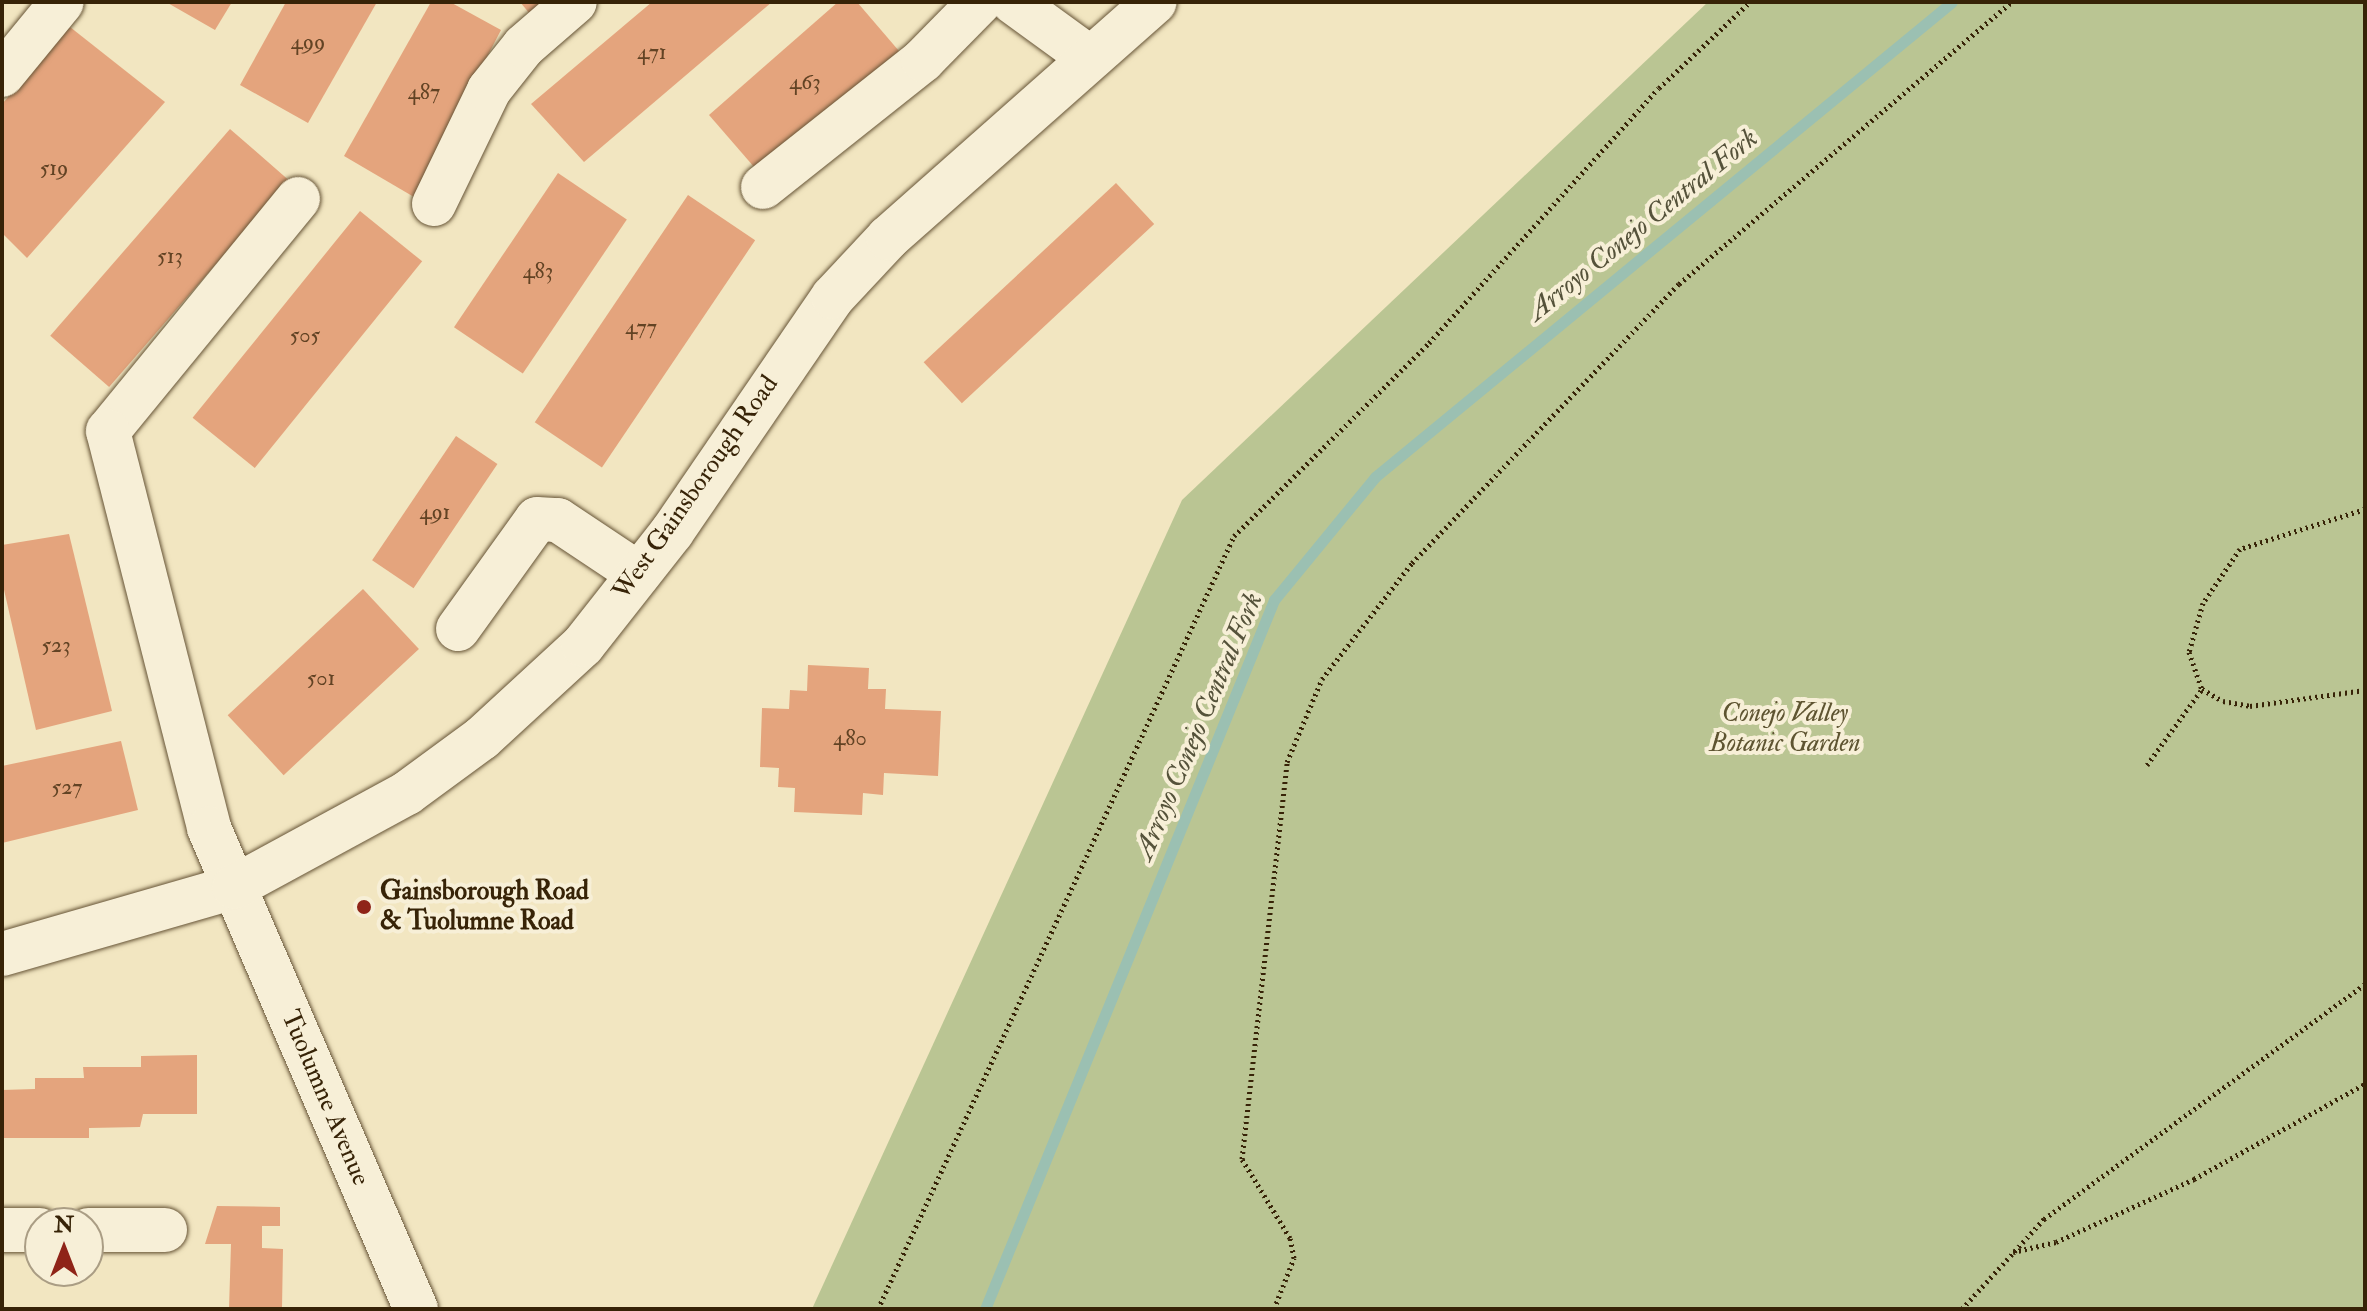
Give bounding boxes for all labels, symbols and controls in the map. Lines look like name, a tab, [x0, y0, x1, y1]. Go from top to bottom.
house number: 499	[291, 30, 325, 56]
house number: 471	[637, 40, 667, 66]
house number: 463	[789, 70, 821, 96]
house number: 487	[408, 80, 440, 106]
water label: Arroyo Conejo Central Fork	[1521, 122, 1765, 328]
house number: 519	[40, 156, 68, 182]
house number: 513	[157, 244, 183, 270]
house number: 483	[523, 259, 553, 285]
house number: 477	[625, 315, 657, 341]
house number: 505	[290, 323, 320, 349]
street label: West Gainsborough Road	[607, 370, 785, 606]
house number: 491	[420, 500, 450, 526]
water label: Arroyo Conejo Central Fork	[1128, 588, 1270, 864]
house number: 523	[41, 633, 71, 659]
house number: 501	[307, 666, 335, 692]
park label: Conejo Valley Botanic Garden	[1710, 698, 1860, 760]
house number: 480	[833, 726, 867, 752]
house number: 527	[52, 775, 82, 801]
place label: Gainsborough Road & Tuolumne Road	[380, 876, 589, 938]
marker: Gainsborough Road & Tuolumne Road	[355, 898, 373, 916]
street label: Tuolumne Avenue	[274, 1006, 376, 1190]
north arrow	[24, 1207, 104, 1287]
text: N	[54, 1211, 74, 1239]

